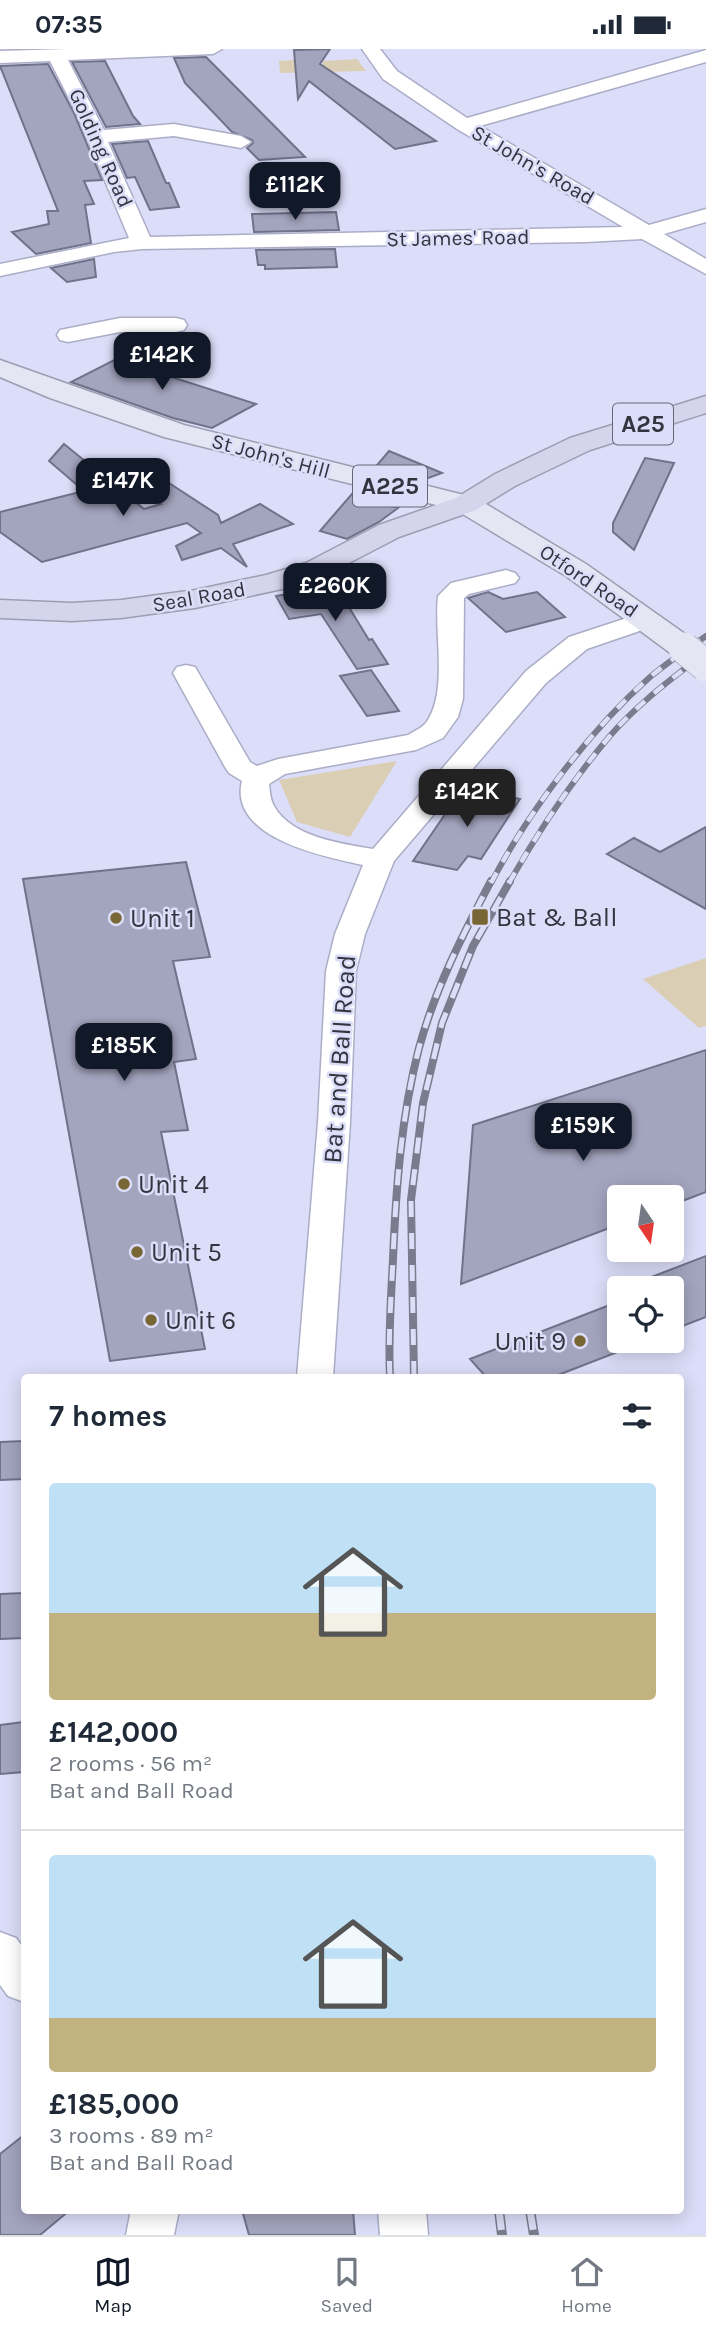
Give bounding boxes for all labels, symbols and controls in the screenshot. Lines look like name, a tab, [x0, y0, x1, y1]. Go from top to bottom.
text: 07:35	[35, 9, 103, 40]
street label: Golding Road	[64, 85, 138, 211]
street label: St John's Road	[467, 120, 599, 210]
pin: £112K	[246, 163, 344, 222]
text: £112K	[265, 171, 325, 198]
street label: St James' Road	[386, 225, 530, 251]
pin: £142K	[113, 333, 211, 392]
text: £142K	[130, 341, 194, 368]
road number: A25	[613, 403, 673, 445]
street label: St John's Hill	[209, 429, 333, 483]
pin: £147K	[74, 459, 172, 518]
road number: A225	[353, 465, 427, 507]
text: £147K	[92, 467, 154, 494]
street label: Otford Road	[535, 539, 643, 623]
pin: £260K	[286, 563, 384, 623]
text: £260K	[299, 572, 371, 599]
street label: Seal Road	[151, 577, 247, 617]
pin: £142K	[418, 769, 516, 829]
text: £142K	[435, 778, 499, 805]
place label: Bat & Ball	[496, 902, 617, 933]
place label: Unit 1	[130, 903, 195, 934]
marker: Bat & Ball	[470, 907, 490, 927]
marker: Unit 1	[108, 910, 124, 926]
street label: Bat and Ball Road	[317, 954, 362, 1164]
pin: £185K	[75, 1023, 173, 1083]
text: £185K	[91, 1032, 157, 1059]
pin: £159K	[534, 1103, 632, 1163]
text: £159K	[551, 1112, 615, 1139]
place label: Unit 4	[138, 1169, 209, 1200]
marker: Unit 4	[116, 1176, 132, 1192]
north arrow	[607, 1185, 684, 1262]
map controls	[607, 1185, 684, 1353]
place label: Unit 5	[151, 1237, 222, 1268]
marker: Unit 5	[129, 1244, 145, 1260]
button: locate	[607, 1276, 684, 1353]
place label: Unit 6	[165, 1305, 236, 1336]
marker: Unit 6	[143, 1312, 159, 1328]
place label: Unit 9	[495, 1326, 566, 1357]
marker: Unit 9	[572, 1333, 588, 1349]
icon: filters	[618, 1397, 656, 1435]
text: 7 homes	[49, 1398, 167, 1434]
icon: home	[290, 1529, 416, 1655]
text: £142,000	[49, 1714, 178, 1750]
text: 2 rooms · 56 m²	[49, 1750, 212, 1777]
text: Bat and Ball Road	[49, 1777, 234, 1804]
icon: home	[290, 1901, 416, 2027]
text: £185,000	[49, 2086, 179, 2122]
text: 3 rooms · 89 m²	[49, 2122, 214, 2149]
text: Bat and Ball Road	[49, 2149, 234, 2176]
tab: Map	[94, 2253, 132, 2317]
tab: Saved	[320, 2253, 373, 2317]
tab: Home	[561, 2253, 612, 2317]

